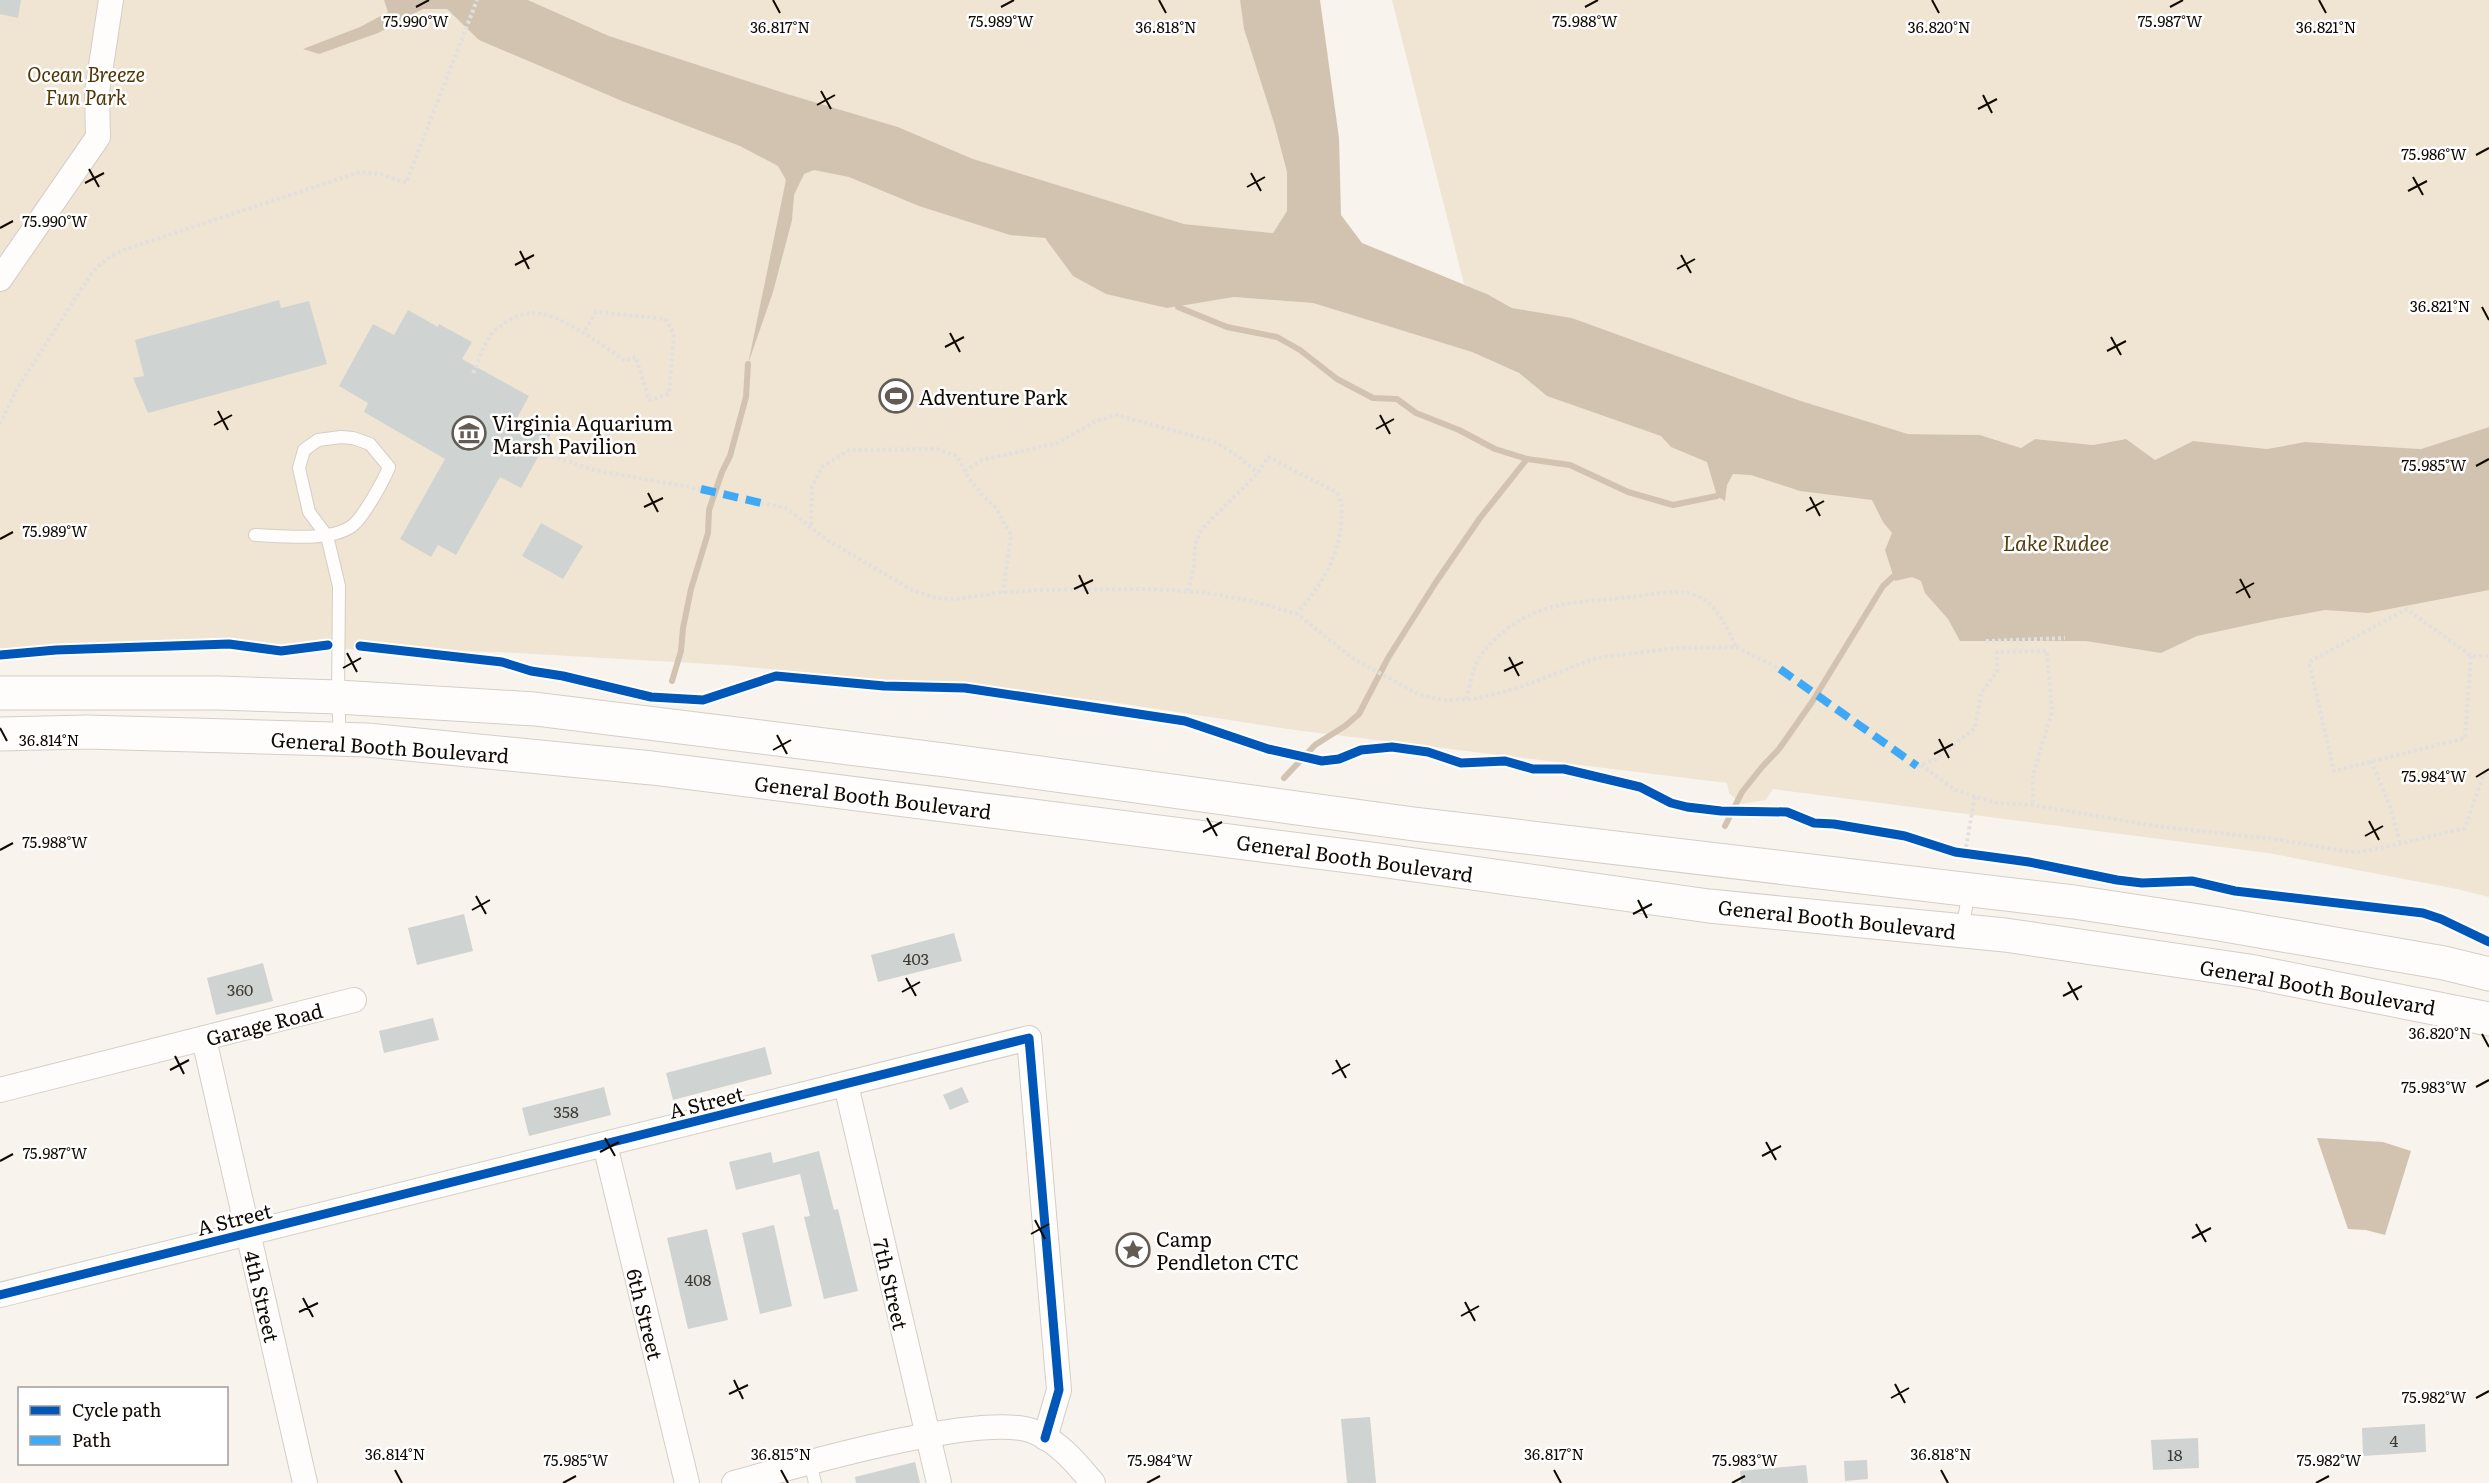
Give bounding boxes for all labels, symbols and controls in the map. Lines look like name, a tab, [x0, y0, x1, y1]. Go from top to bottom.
text: 75.990°W	[383, 9, 449, 32]
text: 75.989°W	[968, 9, 1034, 32]
text: 75.988°W	[1552, 9, 1618, 32]
text: 75.987°W	[2138, 9, 2203, 32]
text: 36.817°N	[750, 15, 810, 38]
text: 36.818°N	[1135, 15, 1197, 38]
text: 36.820°N	[1908, 15, 1970, 38]
text: 36.821°N	[2296, 15, 2356, 38]
park label: Ocean Breeze Fun Park	[27, 58, 145, 111]
text: 75.986°W	[2401, 142, 2467, 165]
text: 75.990°W	[22, 209, 88, 232]
text: 36.821°N	[2410, 294, 2470, 317]
sports icon: Adventure Park	[878, 378, 914, 414]
place label: Adventure Park	[919, 381, 1068, 411]
place label: Virginia Aquarium Marsh Pavilion	[492, 407, 673, 460]
museum icon: Virginia Aquarium Marsh Pavilion	[451, 415, 487, 451]
text: 75.985°W	[2402, 453, 2467, 476]
text: 75.989°W	[22, 519, 88, 542]
water label: Lake Rudee	[2003, 526, 2109, 557]
street label: General Booth Boulevard	[270, 723, 510, 769]
text: 36.814°N	[19, 728, 79, 751]
text: 75.984°W	[2401, 764, 2467, 787]
street label: General Booth Boulevard	[753, 767, 993, 825]
street label: General Booth Boulevard	[1235, 826, 1475, 888]
text: 75.988°W	[22, 830, 88, 853]
street label: General Booth Boulevard	[1717, 891, 1957, 945]
house number: 403	[903, 946, 929, 970]
street label: General Booth Boulevard	[2198, 950, 2438, 1022]
house number: 360	[227, 977, 253, 1001]
street label: Garage Road	[202, 994, 326, 1052]
text: 36.820°N	[2409, 1021, 2471, 1044]
text: 75.983°W	[2401, 1075, 2467, 1098]
street label: A Street	[666, 1077, 746, 1125]
house number: 358	[553, 1099, 579, 1123]
text: 75.987°W	[23, 1141, 88, 1164]
street label: A Street	[194, 1194, 274, 1242]
place label: Camp Pendleton CTC	[1156, 1223, 1299, 1276]
place icon: Camp Pendleton CTC	[1115, 1232, 1151, 1268]
street label: 7th Street	[867, 1235, 917, 1333]
street label: 4th Street	[238, 1247, 288, 1345]
street label: 6th Street	[620, 1265, 672, 1363]
house number: 408	[685, 1267, 712, 1291]
text: 75.982°W	[2402, 1385, 2467, 1408]
legend	[18, 1387, 228, 1465]
text: Cycle path	[72, 1396, 161, 1423]
text: Path	[72, 1426, 111, 1453]
house number: 4	[2390, 1428, 2399, 1452]
text: 36.814°N	[365, 1442, 425, 1465]
text: 36.815°N	[751, 1442, 811, 1465]
text: 36.817°N	[1524, 1442, 1584, 1465]
text: 36.818°N	[1910, 1442, 1972, 1465]
house number: 18	[2167, 1442, 2183, 1466]
text: 75.985°W	[544, 1448, 609, 1471]
text: 75.984°W	[1127, 1448, 1193, 1471]
text: 75.983°W	[1712, 1448, 1778, 1471]
text: 75.982°W	[2297, 1448, 2362, 1471]

